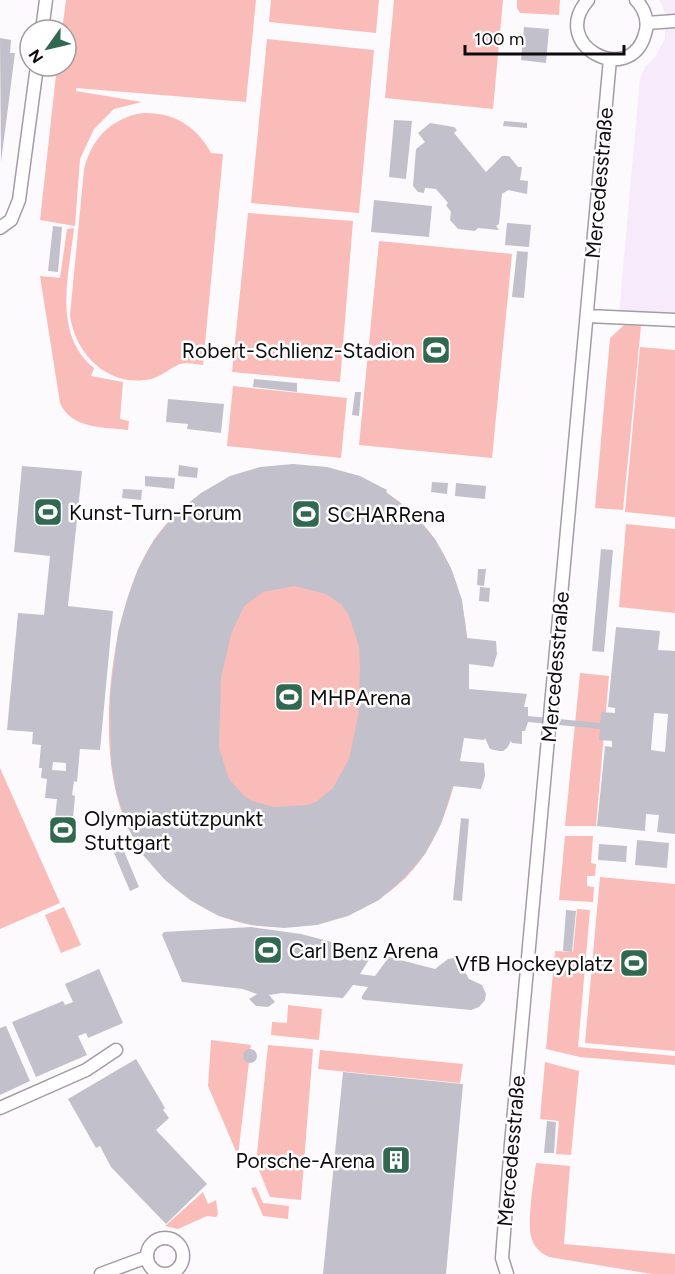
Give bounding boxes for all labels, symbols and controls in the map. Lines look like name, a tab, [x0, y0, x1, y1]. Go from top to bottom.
north arrow	[18, 18, 78, 78]
scale bar	[465, 18, 624, 56]
text: 100 m	[474, 28, 524, 50]
text: N	[25, 46, 47, 67]
street label: Mercedesstraße	[580, 106, 618, 260]
sports icon: Robert-Schlienz-Stadion	[420, 334, 452, 366]
place label: Robert-Schlienz-Stadion	[182, 338, 415, 363]
sports icon: Kunst-Turn-Forum	[32, 496, 64, 528]
sports icon: SCHARRena	[290, 498, 322, 530]
place label: Kunst-Turn-Forum	[69, 500, 242, 525]
place label: SCHARRena	[327, 502, 445, 527]
street label: Mercedesstraße	[536, 590, 574, 744]
sports icon: MHPArena	[273, 681, 305, 713]
place label: MHPArena	[310, 685, 411, 710]
place label: Olympiastützpunkt Stuttgart	[84, 806, 264, 855]
sports icon: Olympiastützpunkt Stuttgart	[47, 814, 79, 846]
sports icon: Carl Benz Arena	[252, 934, 284, 966]
place label: Carl Benz Arena	[289, 938, 438, 963]
sports icon: VfB Hockeyplatz	[618, 947, 650, 979]
place label: VfB Hockeyplatz	[455, 951, 613, 976]
street label: Mercedesstraße	[492, 1074, 530, 1228]
building icon: Porsche-Arena	[380, 1144, 412, 1176]
place label: Porsche-Arena	[235, 1148, 375, 1173]

